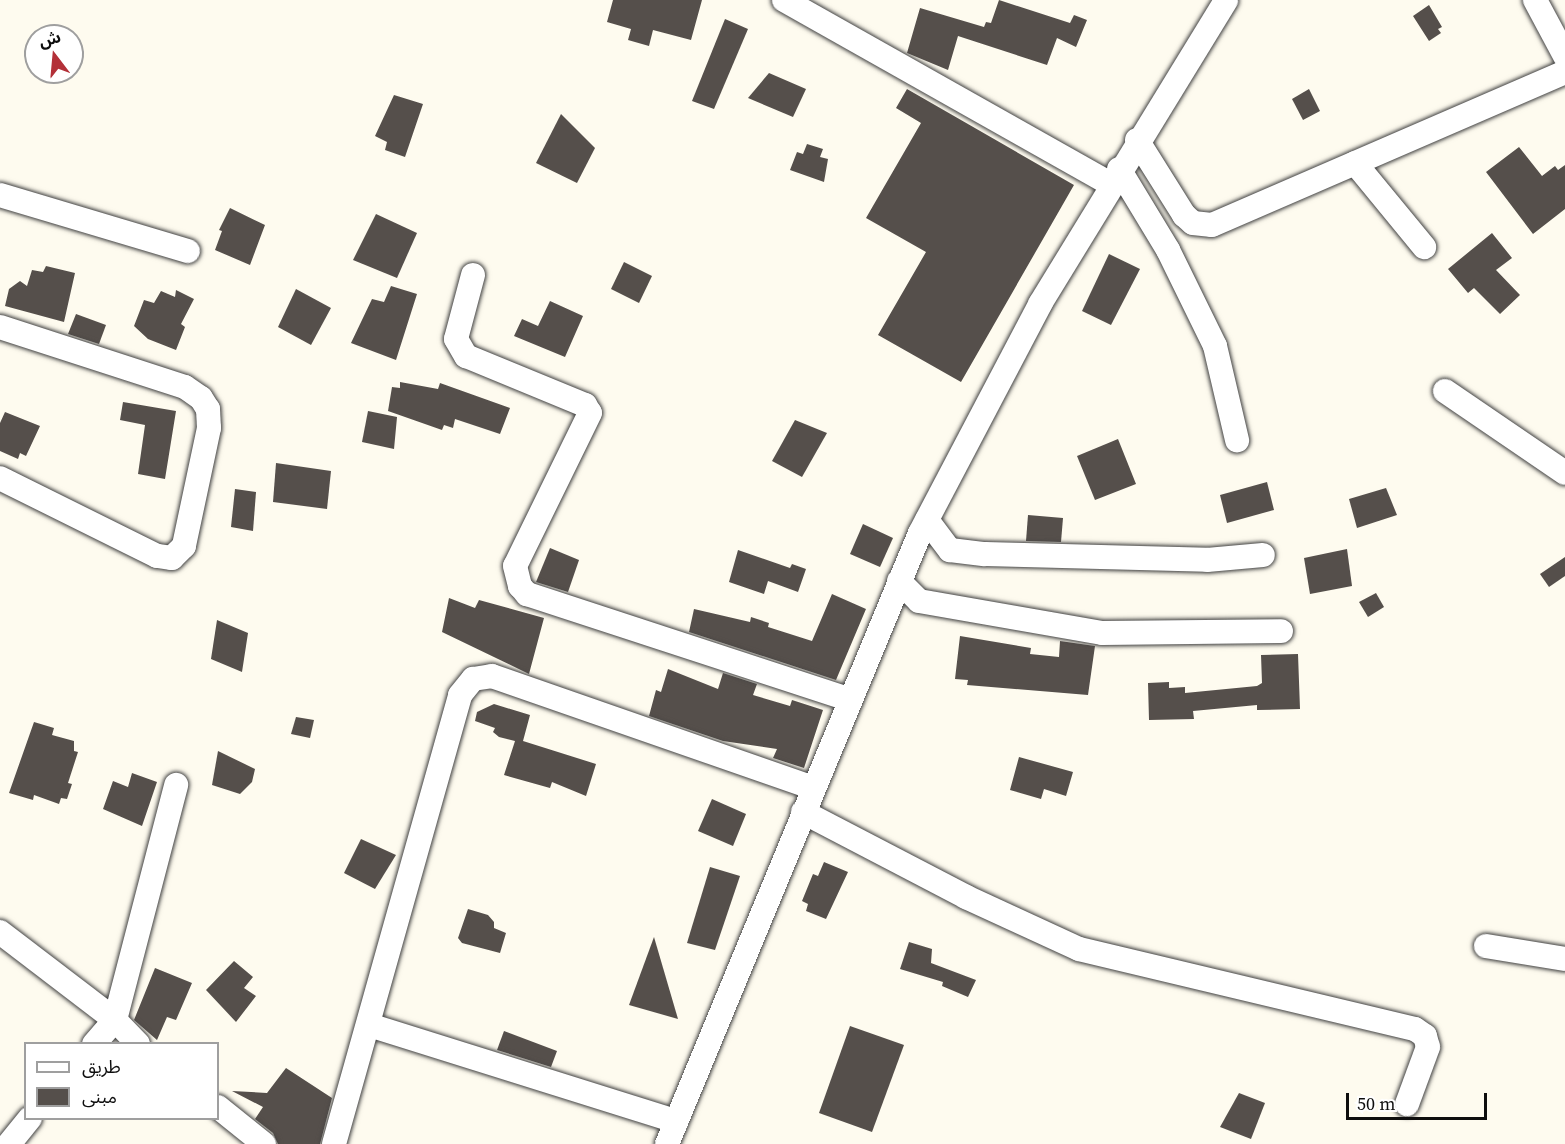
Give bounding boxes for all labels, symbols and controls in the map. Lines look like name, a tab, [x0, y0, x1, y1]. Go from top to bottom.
north arrow	[24, 24, 84, 84]
text: ش	[36, 25, 63, 52]
legend	[24, 1042, 219, 1120]
text: طريق	[82, 1054, 121, 1079]
scale bar	[1349, 1081, 1490, 1119]
text: مبنى	[82, 1084, 117, 1109]
text: 50 m	[1357, 1091, 1395, 1116]

